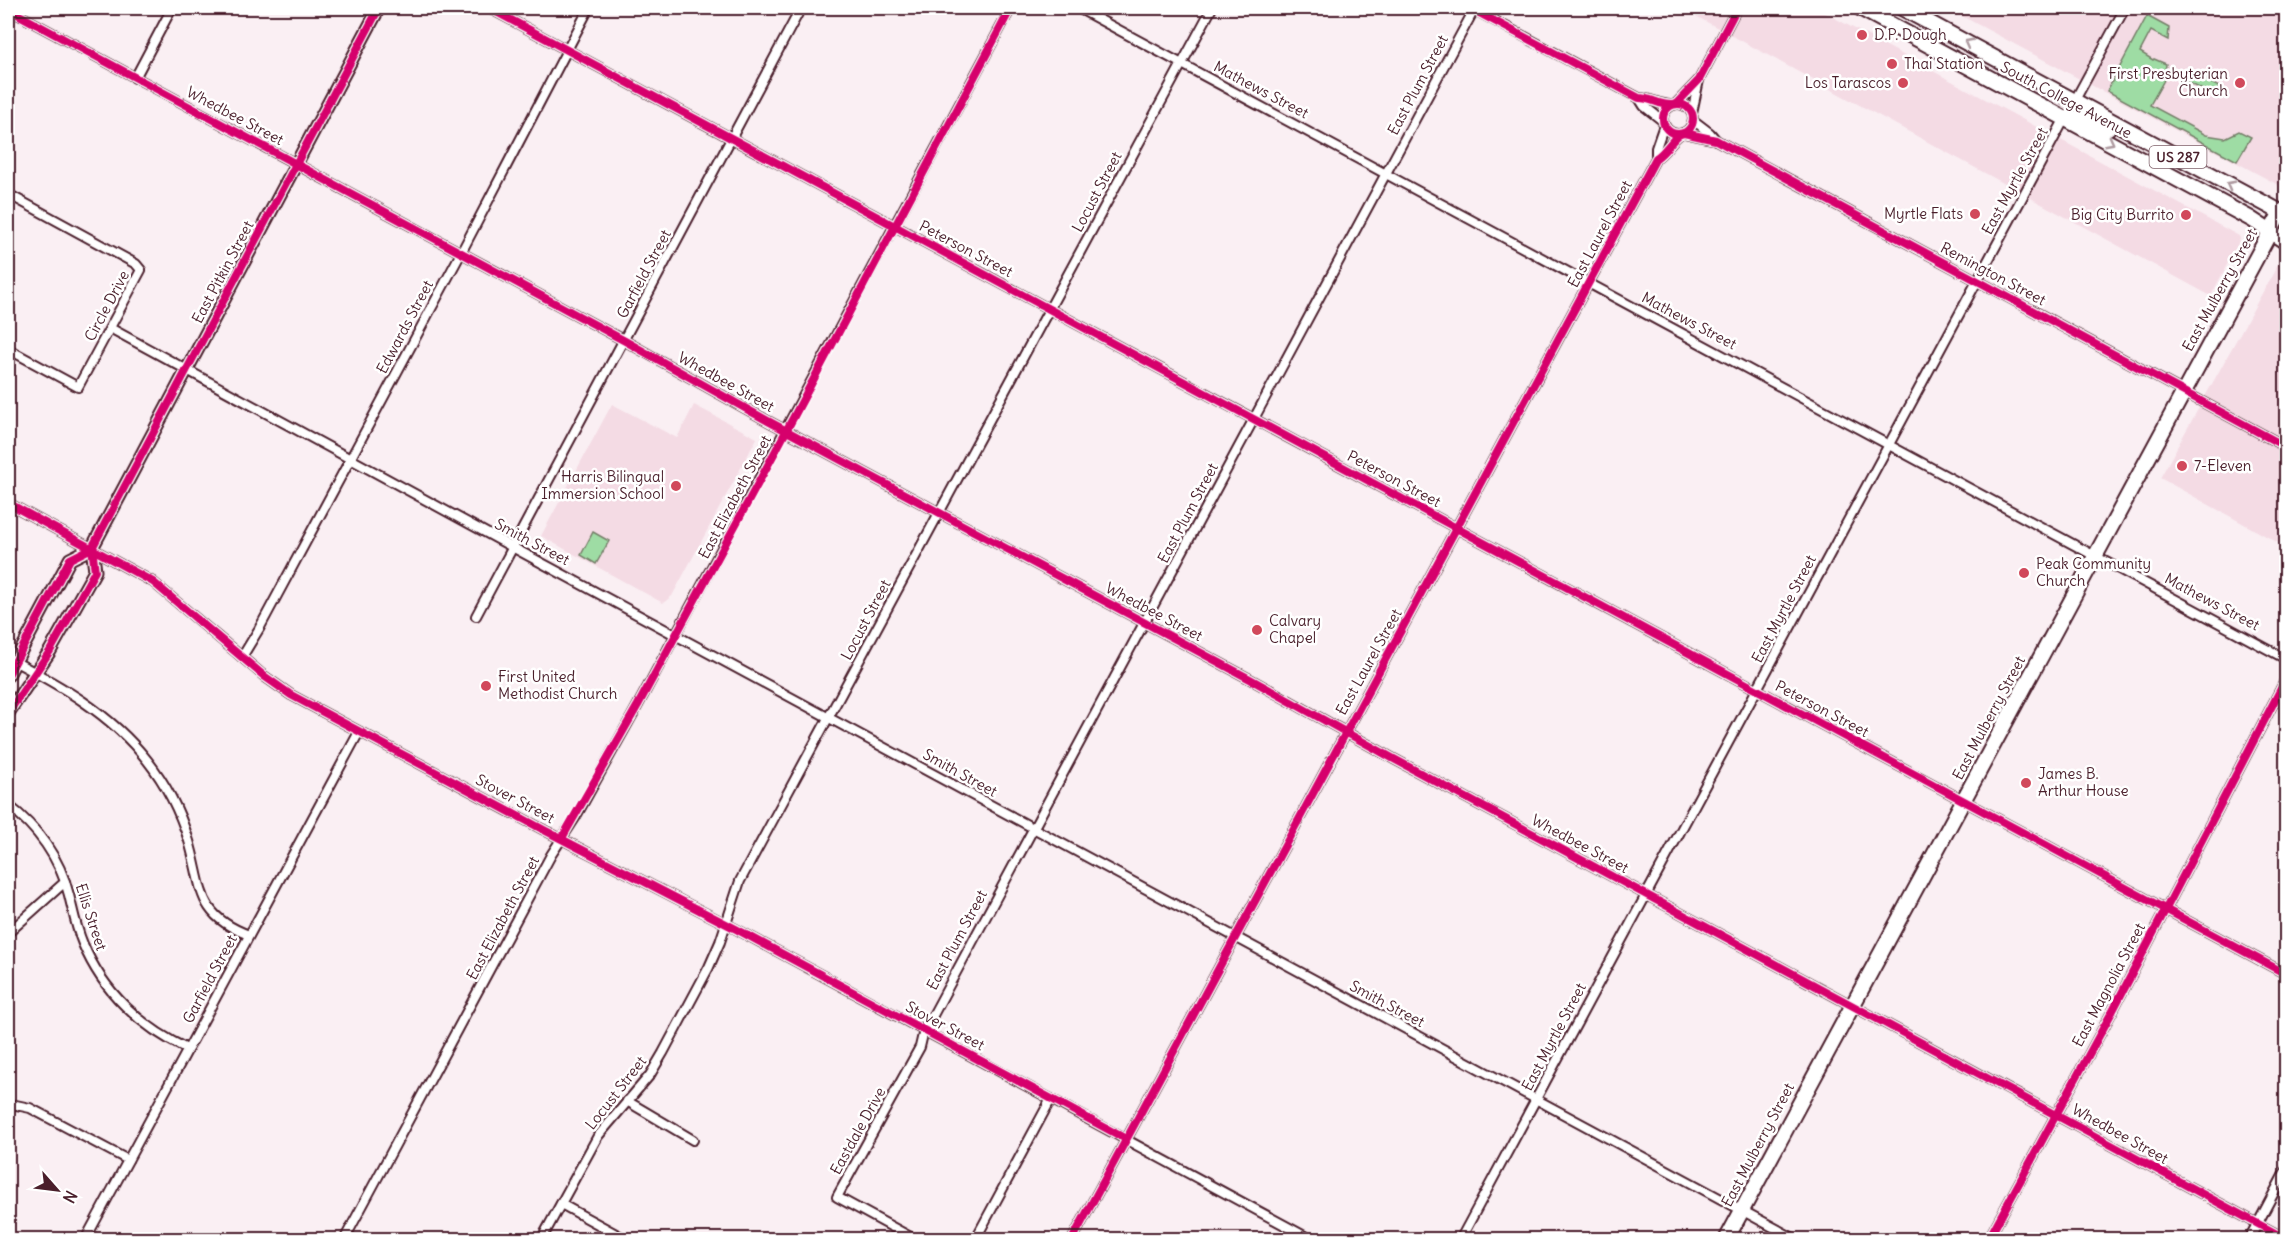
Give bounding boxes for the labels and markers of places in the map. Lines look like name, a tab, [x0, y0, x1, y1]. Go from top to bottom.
place label: D.P. Dough	[1874, 25, 1947, 44]
marker: D.P. Dough	[1855, 28, 1869, 42]
place label: Thai Station	[1904, 54, 1984, 73]
marker: Thai Station	[1885, 57, 1899, 71]
place label: First Presbyterian Church	[2108, 64, 2228, 100]
place label: Los Tarascos	[1805, 73, 1891, 92]
marker: Los Tarascos	[1896, 76, 1910, 90]
marker: First Presbyterian Church	[2233, 76, 2247, 90]
place label: Myrtle Flats	[1884, 204, 1963, 223]
place label: Big City Burrito	[2071, 205, 2174, 224]
marker: Myrtle Flats	[1968, 207, 1982, 221]
marker: Big City Burrito	[2179, 208, 2193, 222]
place label: 7-Eleven	[2194, 456, 2252, 475]
marker: 7-Eleven	[2175, 459, 2189, 473]
place label: Harris Bilingual Immersion School	[541, 467, 664, 503]
marker: Harris Bilingual Immersion School	[669, 479, 683, 493]
place label: Peak Community Church	[2036, 554, 2151, 590]
marker: Peak Community Church	[2017, 566, 2031, 580]
place label: Calvary Chapel	[1269, 611, 1321, 647]
marker: Calvary Chapel	[1250, 623, 1264, 637]
place label: First United Methodist Church	[498, 667, 618, 703]
marker: First United Methodist Church	[479, 679, 493, 693]
place label: James B. Arthur House	[2038, 764, 2129, 800]
marker: James B. Arthur House	[2019, 776, 2033, 790]

